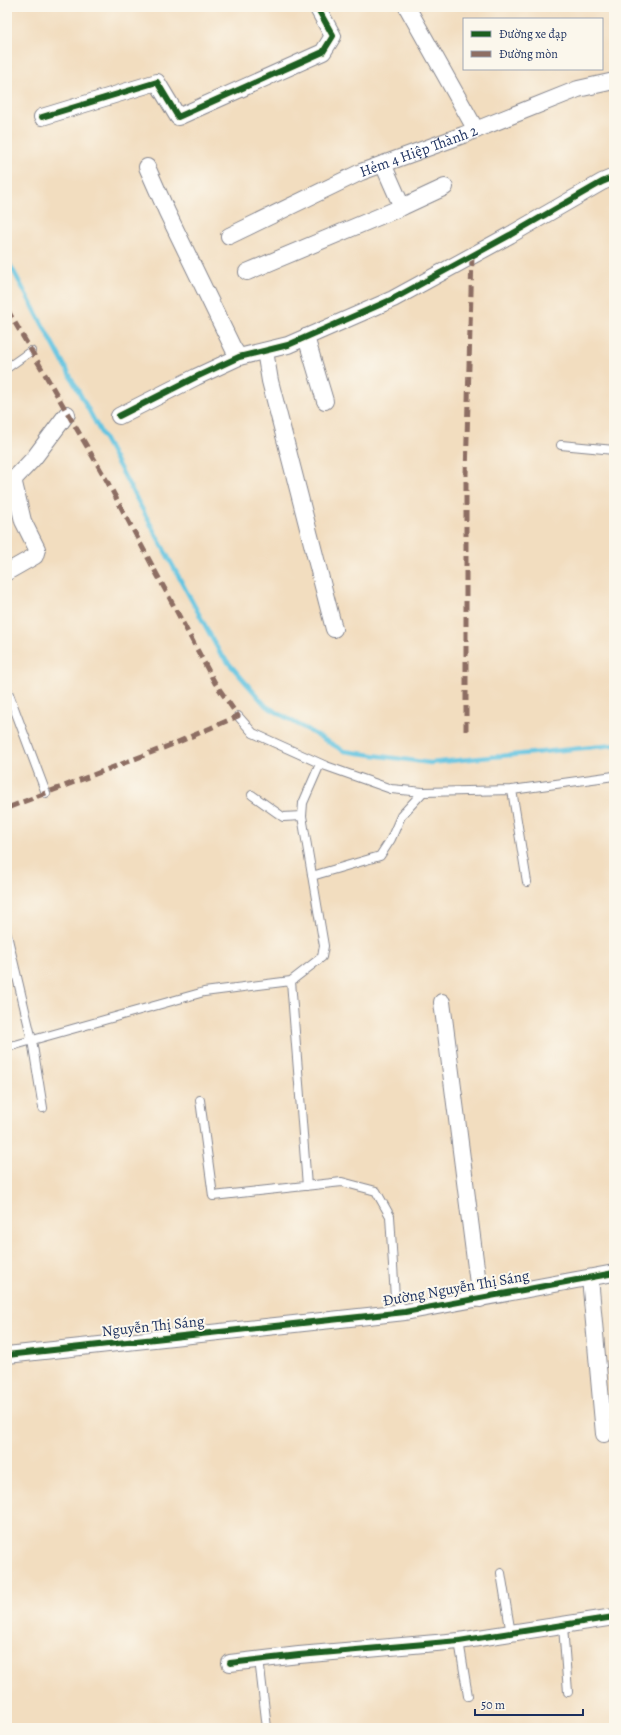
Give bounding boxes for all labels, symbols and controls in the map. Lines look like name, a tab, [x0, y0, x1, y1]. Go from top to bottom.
legend	[463, 18, 603, 70]
text: Đường xe đạp	[499, 26, 567, 42]
text: Đường mòn	[499, 46, 558, 62]
street label: Hẻm 4 Hiệp Thành 2	[357, 120, 481, 182]
street label: Đường Nguyễn Thị Sáng	[381, 1265, 531, 1311]
street label: Nguyễn Thị Sáng	[101, 1311, 206, 1341]
scale bar	[475, 1691, 583, 1717]
text: 50 m	[481, 1697, 505, 1713]

